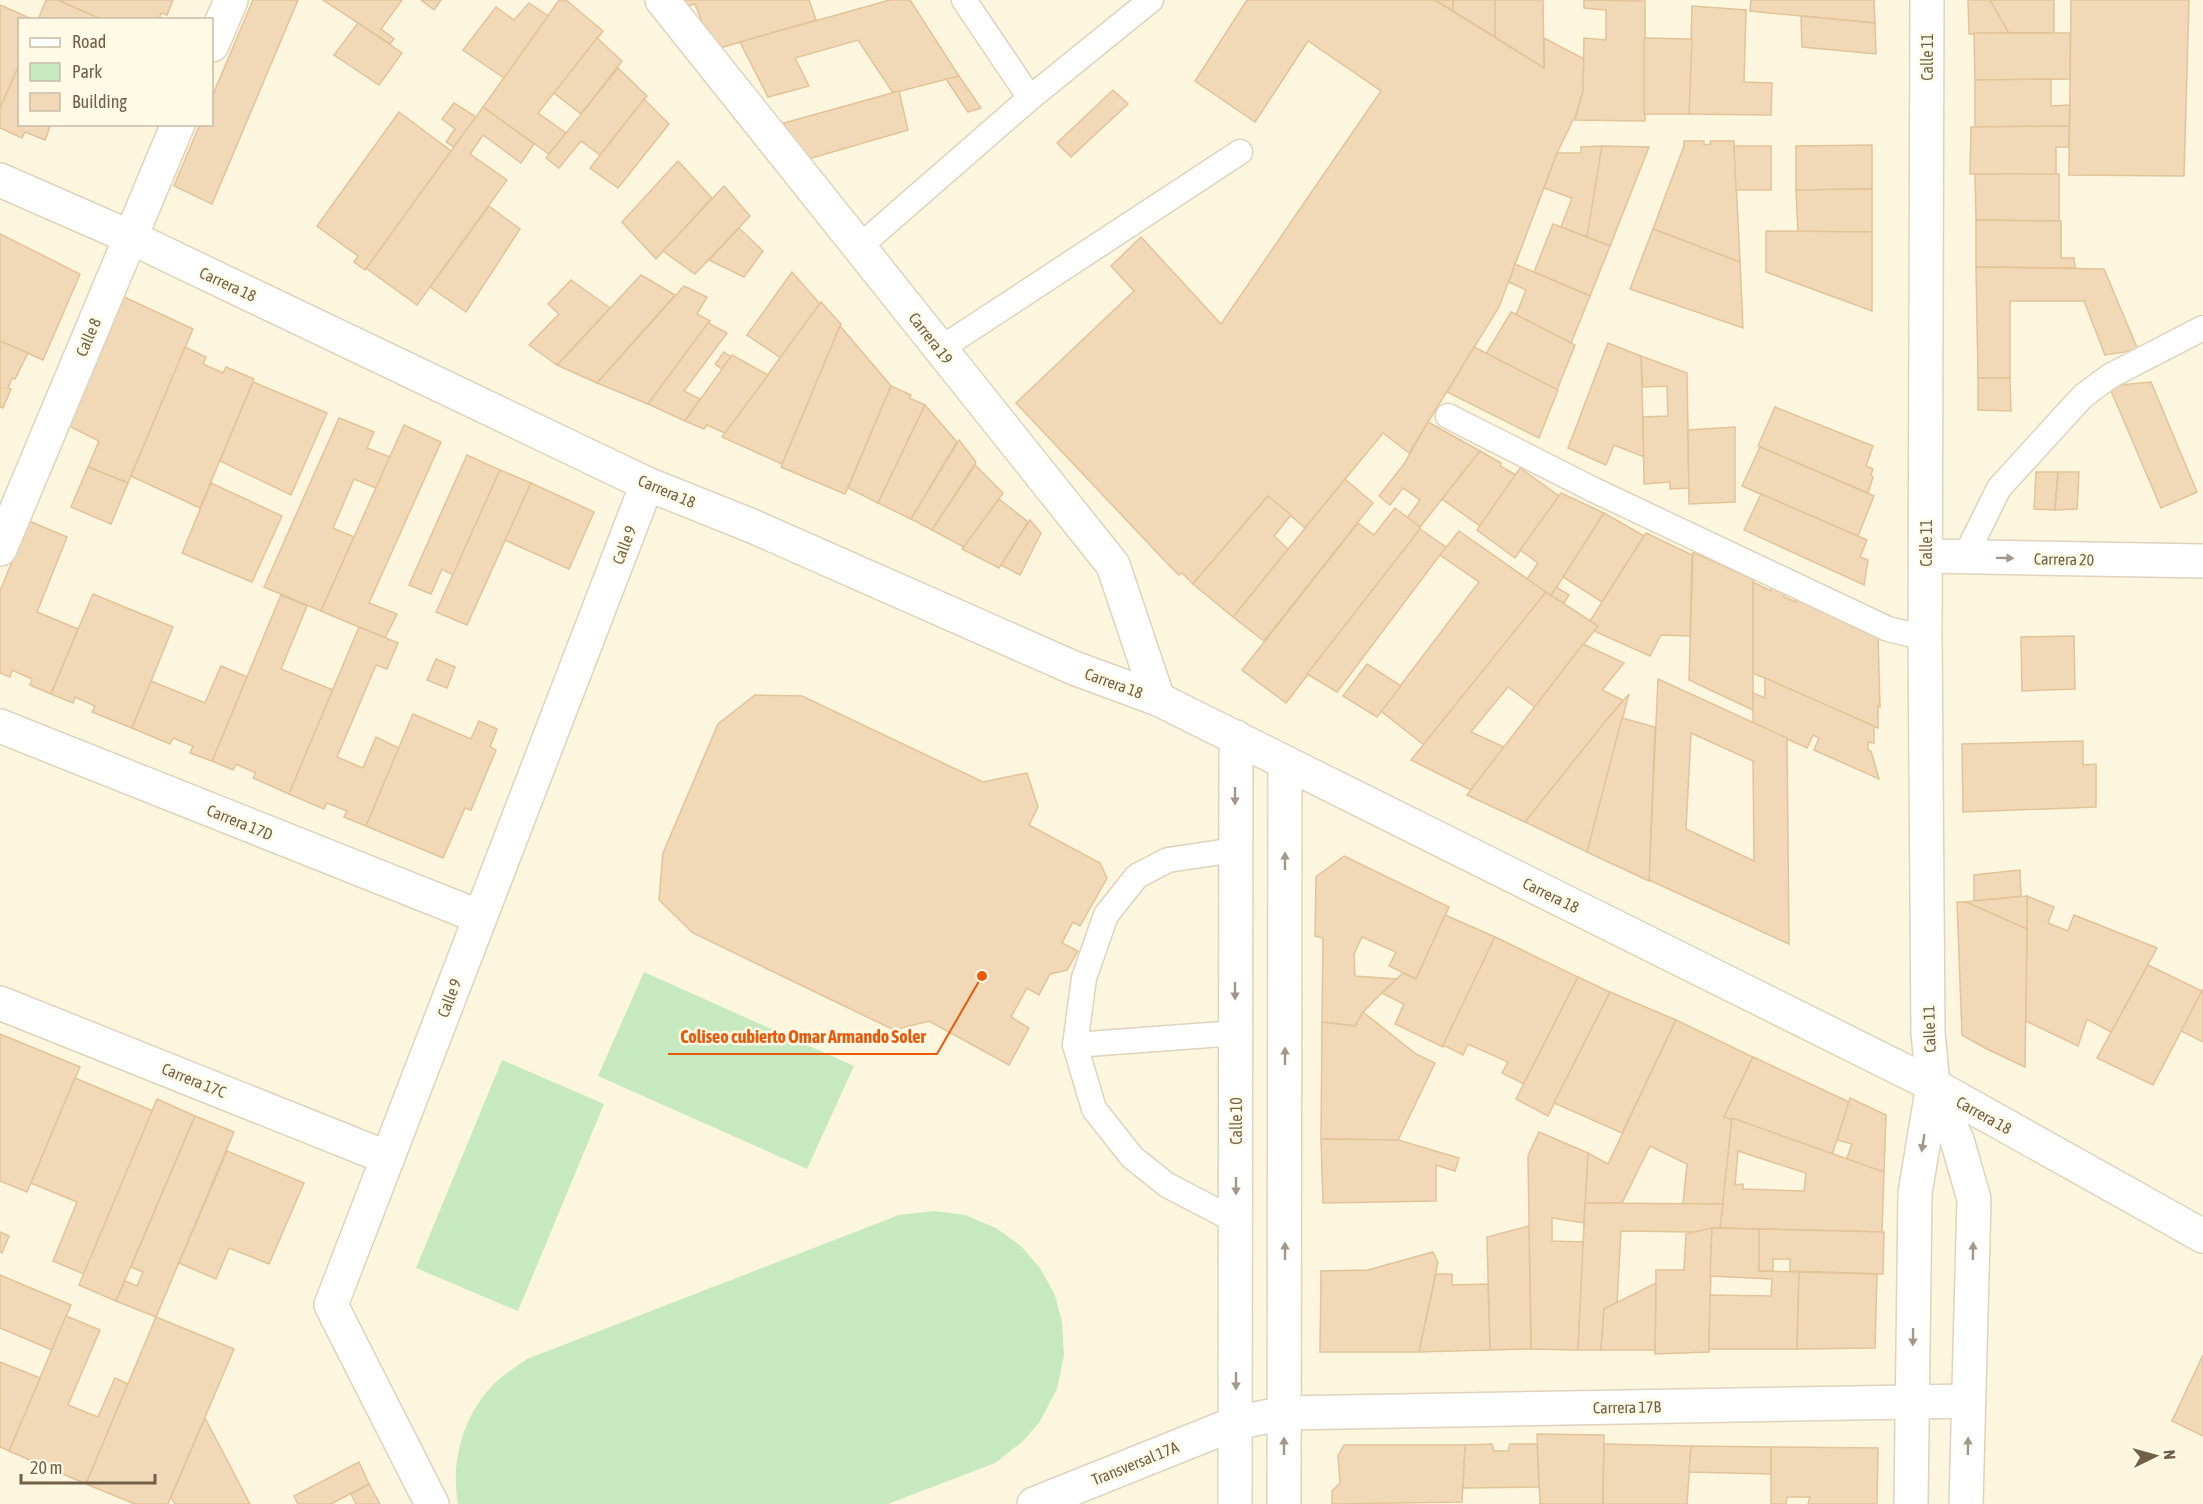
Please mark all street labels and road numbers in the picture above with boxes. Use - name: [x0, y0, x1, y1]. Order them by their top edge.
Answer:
- street label: Calle 11: [1918, 33, 1936, 81]
- street label: Carrera 18: [197, 263, 259, 305]
- street label: Carrera 19: [905, 309, 957, 367]
- street label: Calle 8: [72, 315, 104, 359]
- street label: Carrera 18: [636, 471, 698, 511]
- street label: Calle 11: [1917, 519, 1935, 567]
- street label: Calle 9: [608, 523, 640, 567]
- street label: Carrera 20: [2034, 549, 2094, 569]
- street label: Carrera 18: [1083, 664, 1145, 702]
- street label: Carrera 17D: [204, 801, 276, 843]
- street label: Carrera 18: [1520, 874, 1582, 916]
- street label: Calle 9: [433, 976, 465, 1020]
- street label: Calle 11: [1919, 1005, 1939, 1053]
- street label: Carrera 17C: [159, 1059, 229, 1101]
- street label: Carrera 18: [1953, 1092, 2015, 1138]
- street label: Calle 10: [1227, 1097, 1245, 1145]
- street label: Carrera 17B: [1593, 1397, 1662, 1417]
- street label: Transversal 17A: [1089, 1437, 1181, 1489]

